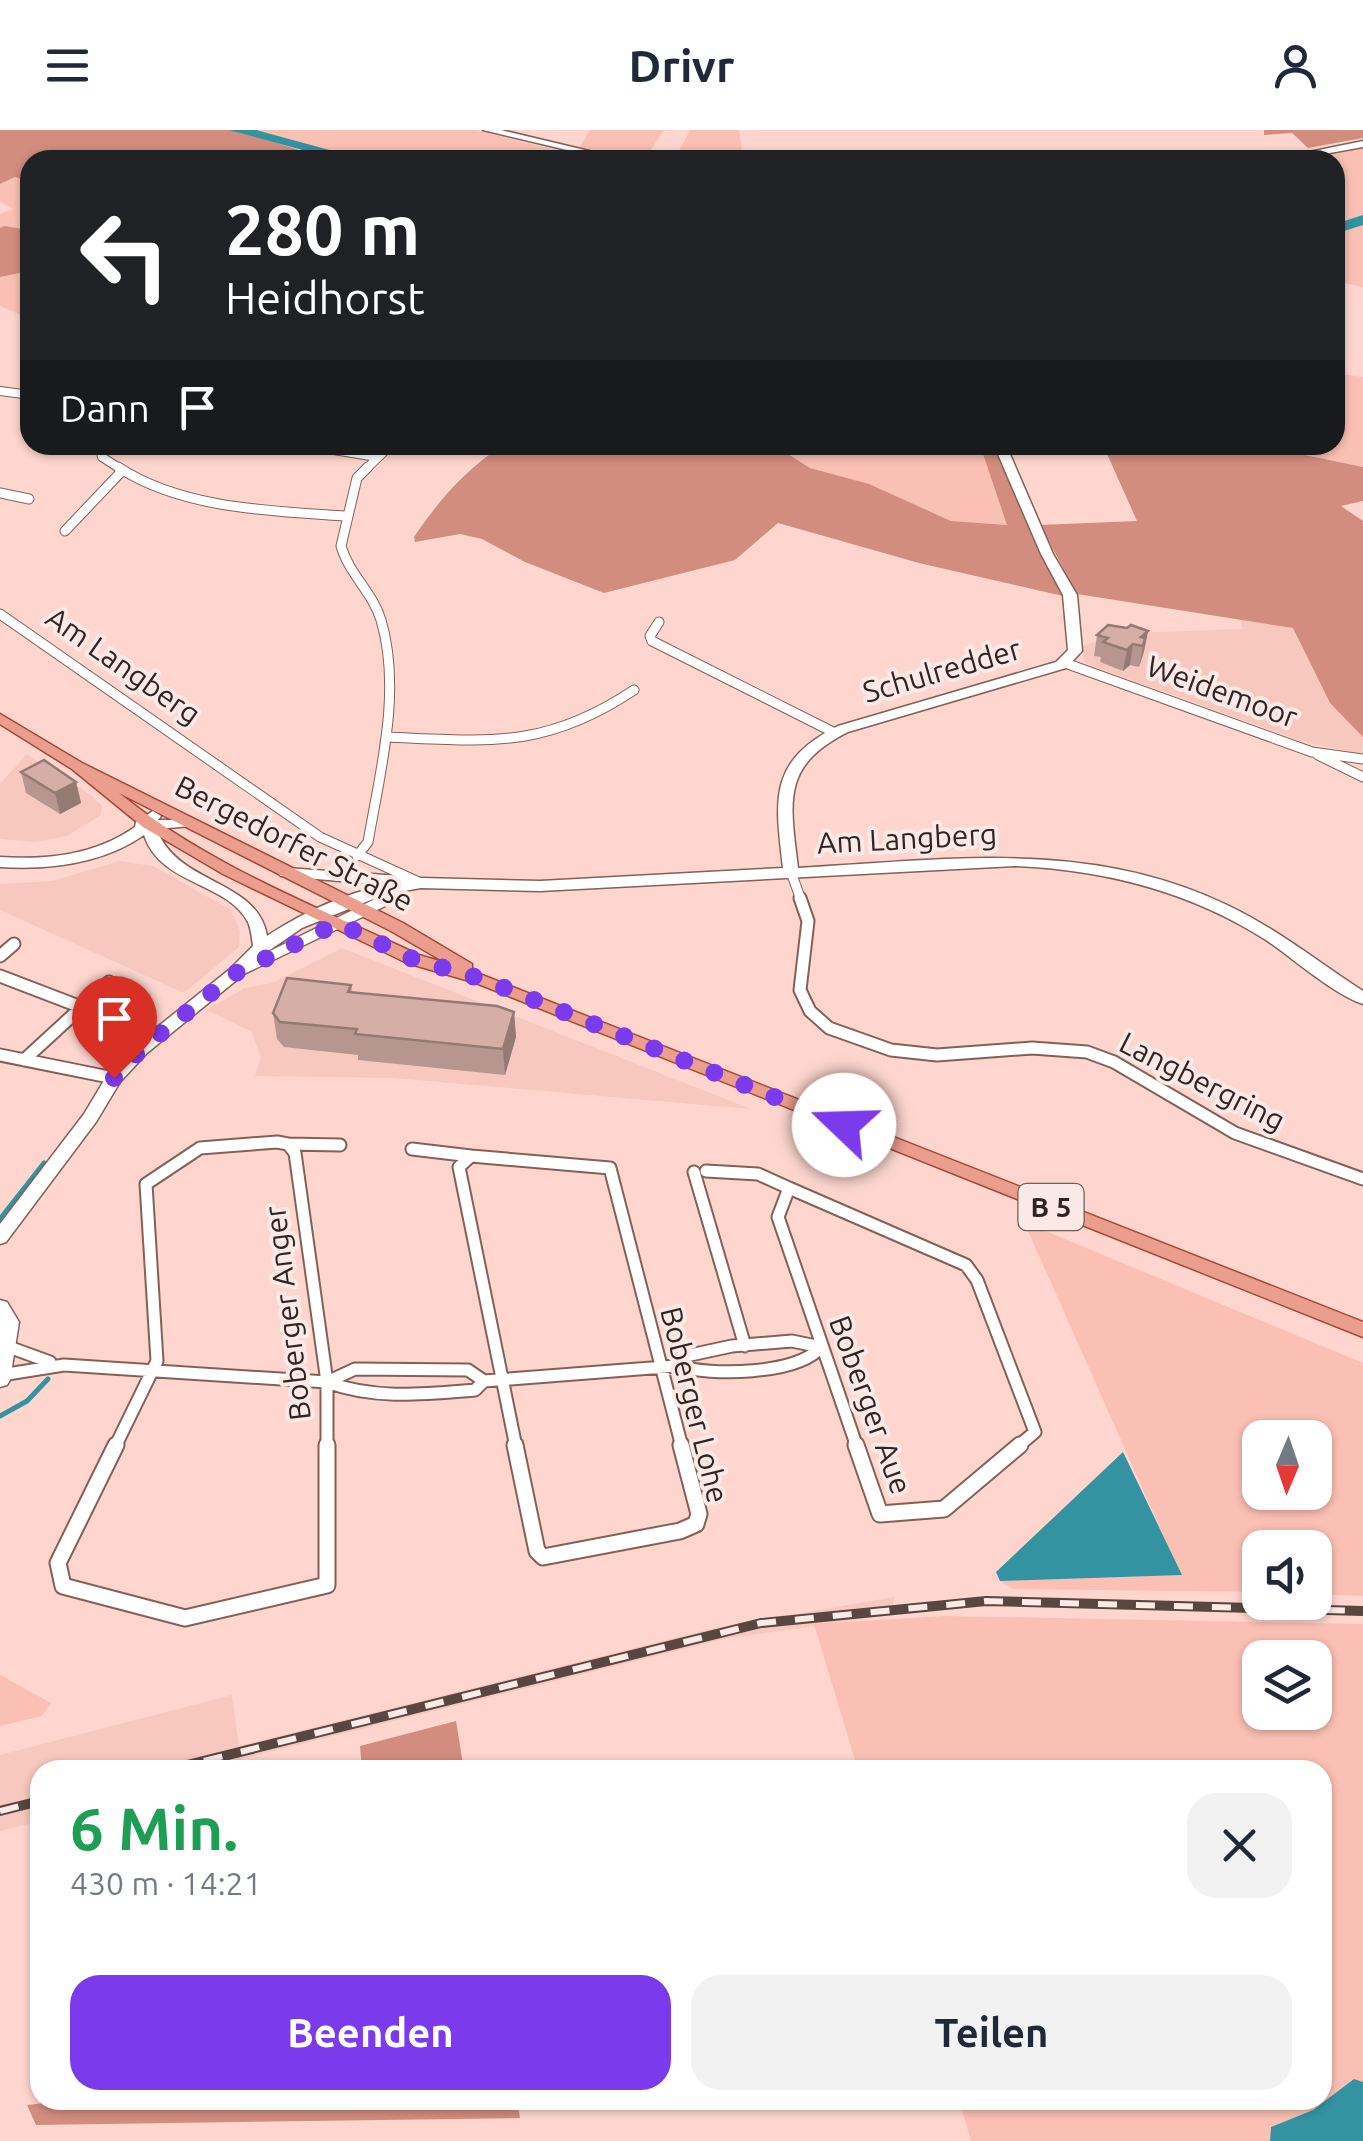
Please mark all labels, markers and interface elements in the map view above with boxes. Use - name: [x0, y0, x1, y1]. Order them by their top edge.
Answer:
- icon: menu: [40, 38, 95, 93]
- icon: person: [1268, 38, 1323, 93]
- text: Drivr: [629, 40, 734, 91]
- icon: left: [60, 190, 190, 320]
- text: 280 m: [225, 190, 420, 268]
- text: Heidhorst: [225, 272, 425, 323]
- icon: arrive: [170, 380, 225, 435]
- text: Dann: [60, 387, 150, 429]
- street label: Am Langberg: [40, 600, 207, 731]
- street label: Schulredder: [859, 631, 1025, 709]
- street label: Weidemoor: [1142, 648, 1303, 734]
- street label: Bergedorfer Straße: [170, 768, 419, 918]
- street label: Am Langberg: [816, 816, 998, 860]
- pin: [72, 976, 157, 1079]
- icon: arrive: [87, 991, 142, 1046]
- street label: Langbergring: [1114, 1025, 1291, 1137]
- position arrow: [792, 1073, 896, 1177]
- road number: B 5: [1018, 1184, 1084, 1230]
- street label: Boberger Anger: [257, 1203, 317, 1422]
- street label: Boberger Lohe: [654, 1303, 736, 1506]
- street label: Boberger Aue: [823, 1311, 919, 1498]
- north arrow: [1242, 1420, 1332, 1510]
- map controls: [1242, 1420, 1332, 1730]
- button: sound: [1242, 1530, 1332, 1620]
- button: layers: [1242, 1640, 1332, 1730]
- button: close: [1187, 1793, 1292, 1898]
- text: 6 Min.: [70, 1794, 238, 1861]
- text: 430 m · 14:21: [70, 1865, 262, 1901]
- button: Beenden: [70, 1975, 671, 2090]
- button: Teilen: [691, 1975, 1292, 2090]

